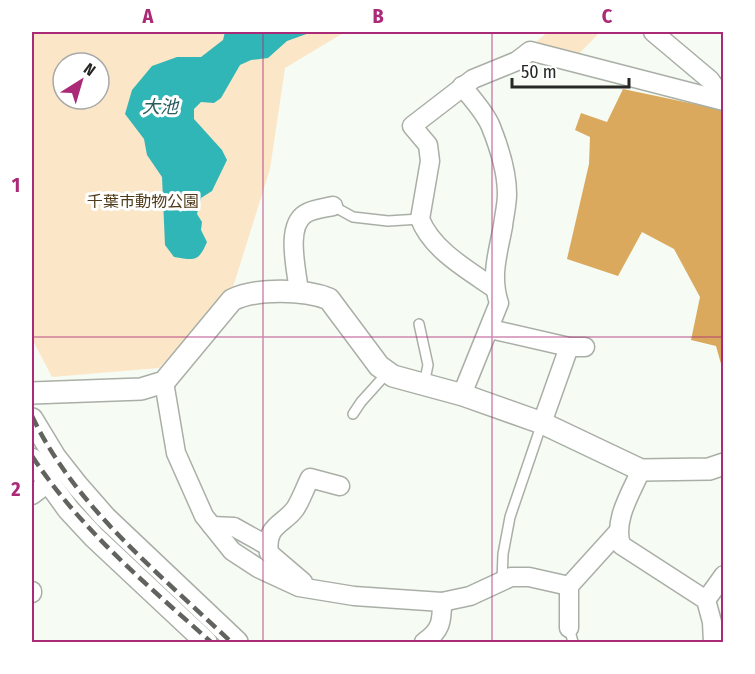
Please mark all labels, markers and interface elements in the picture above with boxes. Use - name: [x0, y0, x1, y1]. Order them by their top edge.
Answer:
- text: A: [142, 4, 155, 28]
- text: B: [372, 4, 384, 28]
- text: C: [602, 4, 613, 28]
- north arrow: [51, 51, 111, 111]
- scale bar: [512, 51, 629, 89]
- text: N: [80, 59, 99, 80]
- text: 50 m: [521, 61, 557, 83]
- water label: 大池: [142, 96, 180, 118]
- text: 1: [12, 173, 20, 197]
- park label: 千葉市動物公園: [87, 192, 199, 211]
- text: 2: [10, 477, 21, 501]

